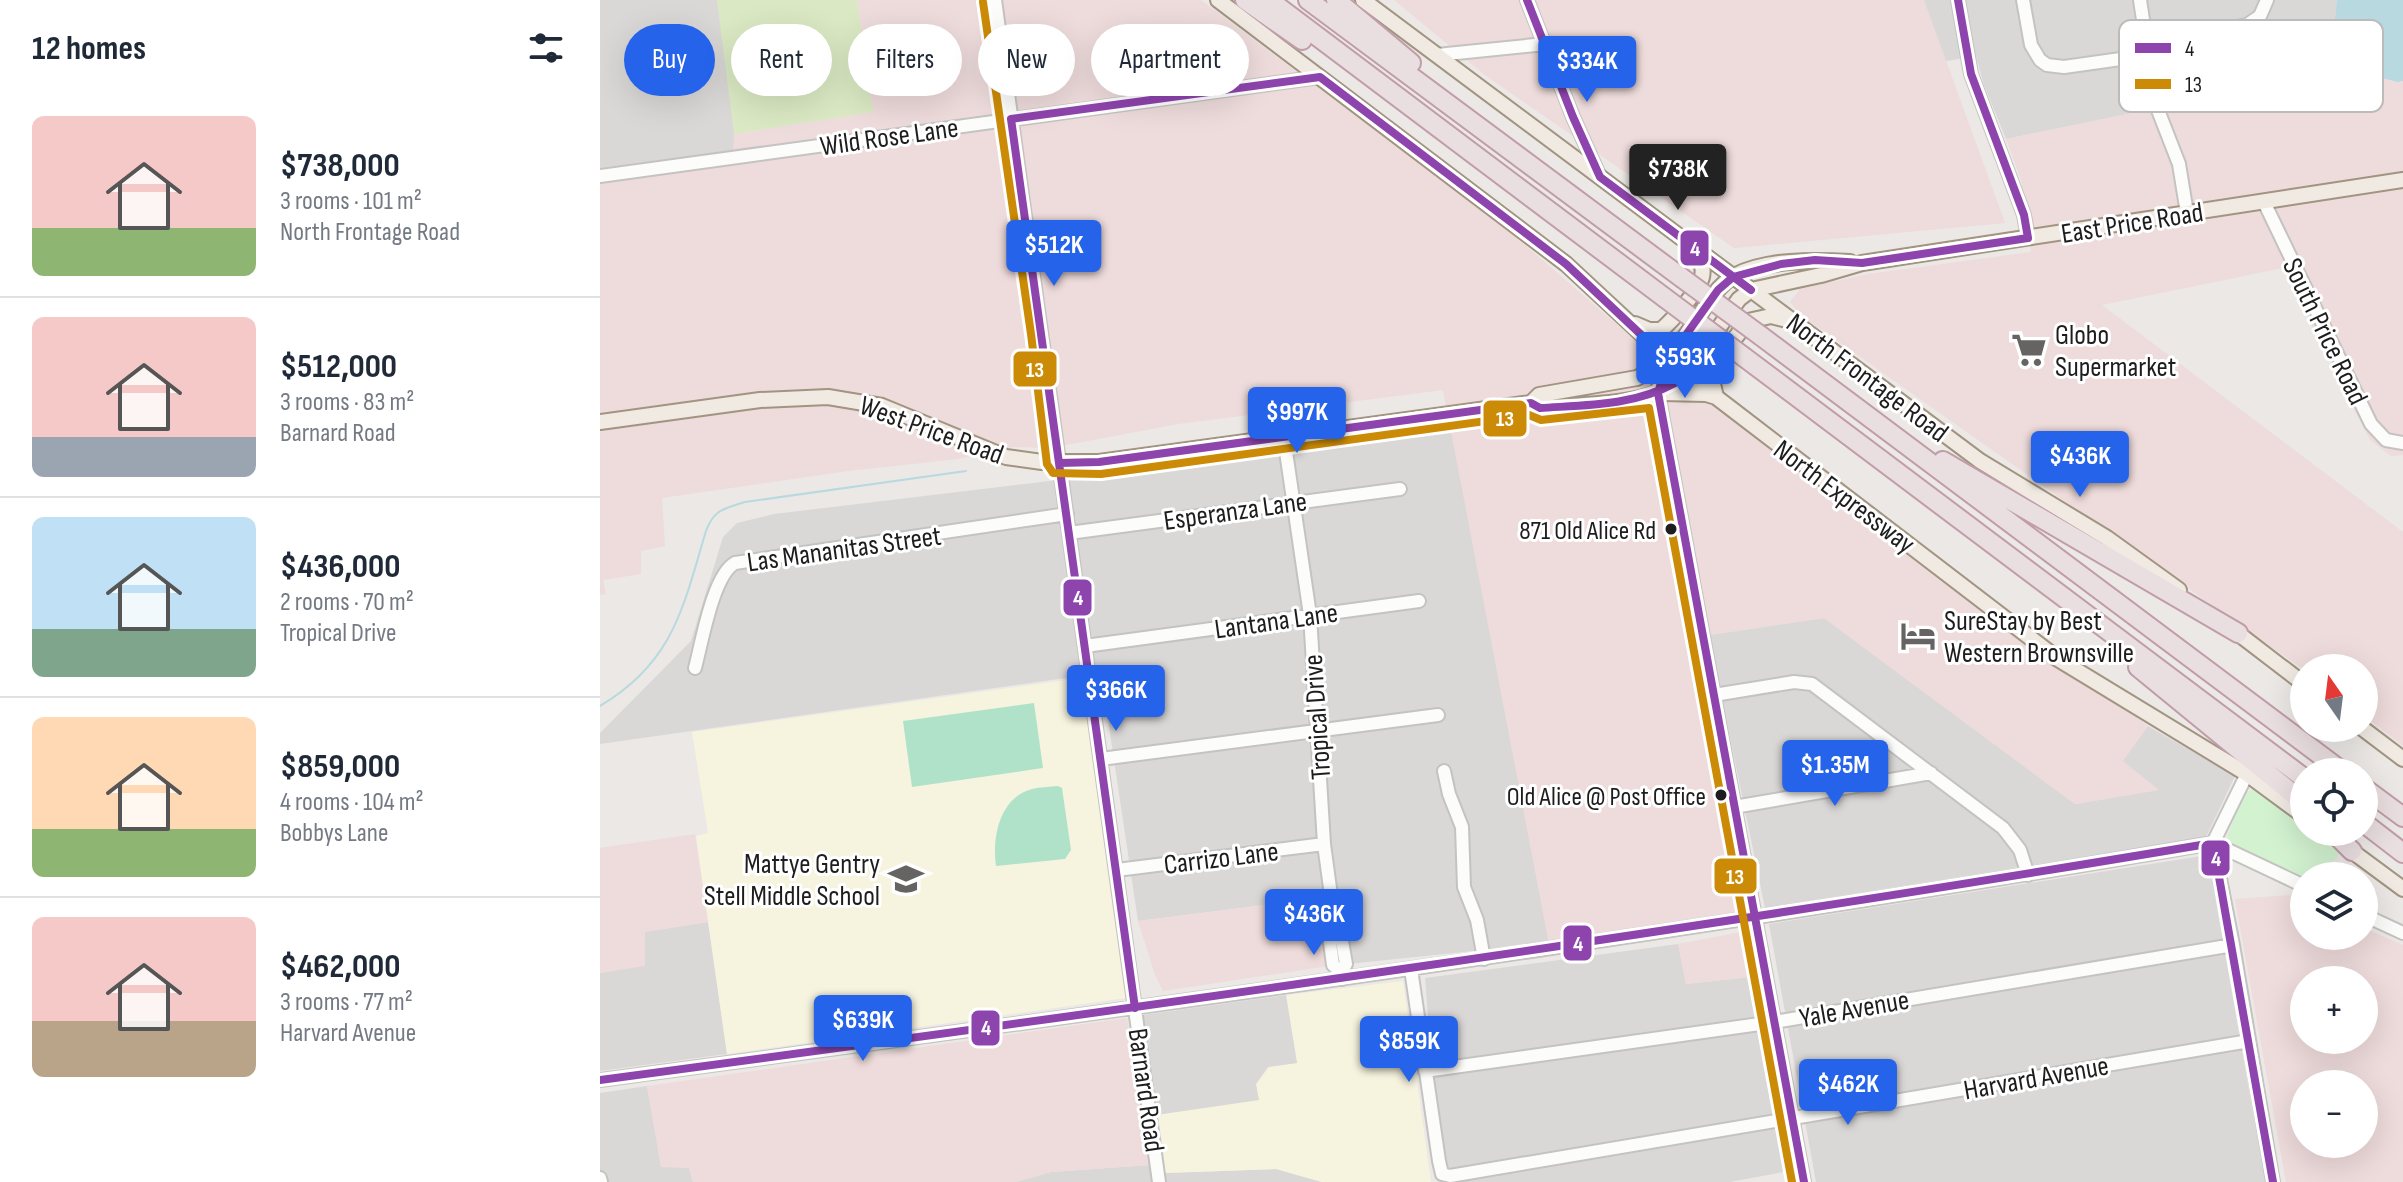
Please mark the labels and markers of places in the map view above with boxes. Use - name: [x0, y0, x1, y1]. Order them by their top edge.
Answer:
- pin: $334K: [1531, 36, 1643, 104]
- pin: $738K: [1622, 144, 1734, 212]
- pin: $512K: [998, 220, 1110, 288]
- place label: Globo Supermarket: [2055, 319, 2176, 384]
- supermarket icon: Globo Supermarket: [2010, 331, 2048, 369]
- pin: $593K: [1629, 332, 1741, 400]
- pin: $997K: [1241, 387, 1353, 455]
- pin: $436K: [2024, 431, 2136, 499]
- place label: 871 Old Alice Rd: [1519, 516, 1656, 547]
- marker: 871 Old Alice Rd: [1663, 521, 1679, 537]
- place label: SureStay by Best Western Brownsville: [1944, 605, 2134, 670]
- hotel icon: SureStay by Best Western Brownsville: [1899, 617, 1937, 655]
- pin: $366K: [1060, 665, 1172, 733]
- pin: $1.35M: [1770, 740, 1900, 808]
- place label: Old Alice @ Post Office: [1507, 782, 1706, 813]
- marker: Old Alice @ Post Office: [1713, 787, 1729, 803]
- place label: Mattye Gentry Stell Middle School: [704, 848, 880, 913]
- school or university icon: Mattye Gentry Stell Middle School: [887, 860, 925, 898]
- pin: $436K: [1258, 889, 1370, 957]
- pin: $639K: [807, 995, 919, 1063]
- pin: $859K: [1353, 1016, 1465, 1084]
- pin: $462K: [1792, 1059, 1904, 1127]

